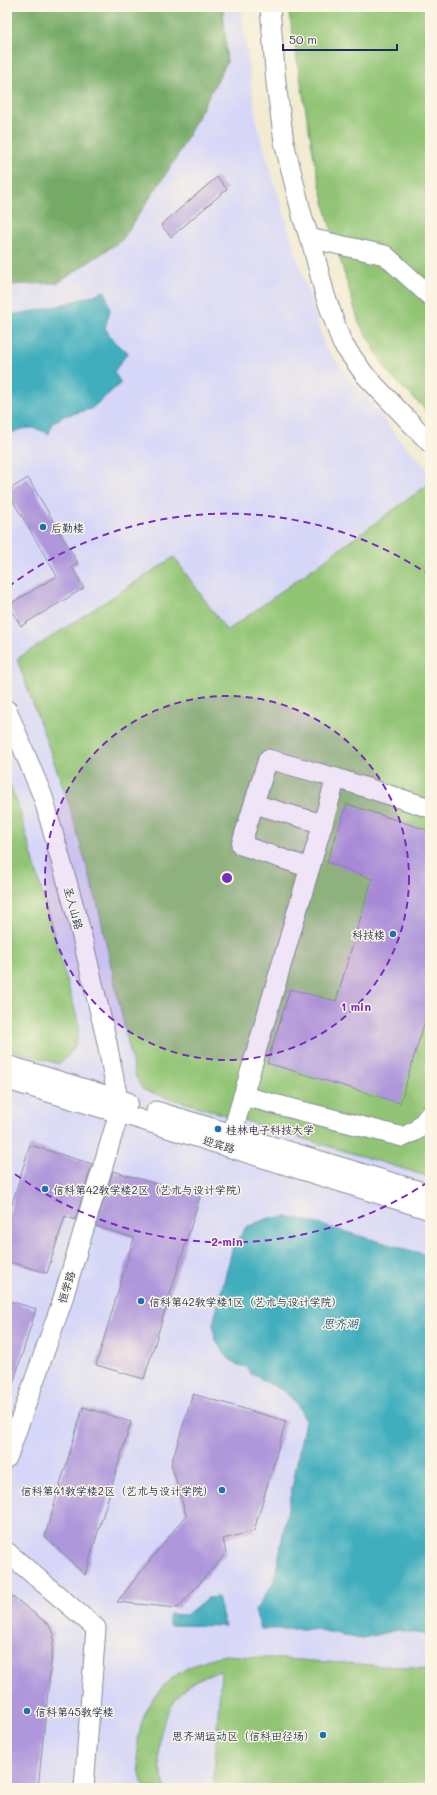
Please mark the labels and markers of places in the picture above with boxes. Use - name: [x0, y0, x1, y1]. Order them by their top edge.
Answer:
- place label: 后勤楼: [51, 520, 84, 535]
- marker: 后勤楼: [38, 522, 48, 532]
- centre of rings: [220, 871, 234, 885]
- place label: 科技楼: [352, 927, 385, 942]
- marker: 科技楼: [388, 929, 398, 939]
- place label: 桂林电子科技大学: [226, 1122, 314, 1137]
- marker: 桂林电子科技大学: [213, 1124, 223, 1134]
- place label: 信科第42教学楼2区（艺术与设计学院）: [53, 1182, 248, 1197]
- marker: 信科第42教学楼2区（艺术与设计学院）: [40, 1184, 50, 1194]
- place label: 信科第42教学楼1区（艺术与设计学院）: [149, 1294, 343, 1309]
- marker: 信科第42教学楼1区（艺术与设计学院）: [136, 1296, 146, 1306]
- place label: 信科第41教学楼2区（艺术与设计学院）: [21, 1483, 214, 1498]
- marker: 信科第41教学楼2区（艺术与设计学院）: [217, 1485, 227, 1495]
- place label: 信科第45教学楼: [35, 1704, 114, 1719]
- marker: 信科第45教学楼: [22, 1706, 32, 1716]
- place label: 思齐湖运动区（信科田径场）: [172, 1728, 315, 1743]
- marker: 思齐湖运动区（信科田径场）: [318, 1730, 328, 1740]

